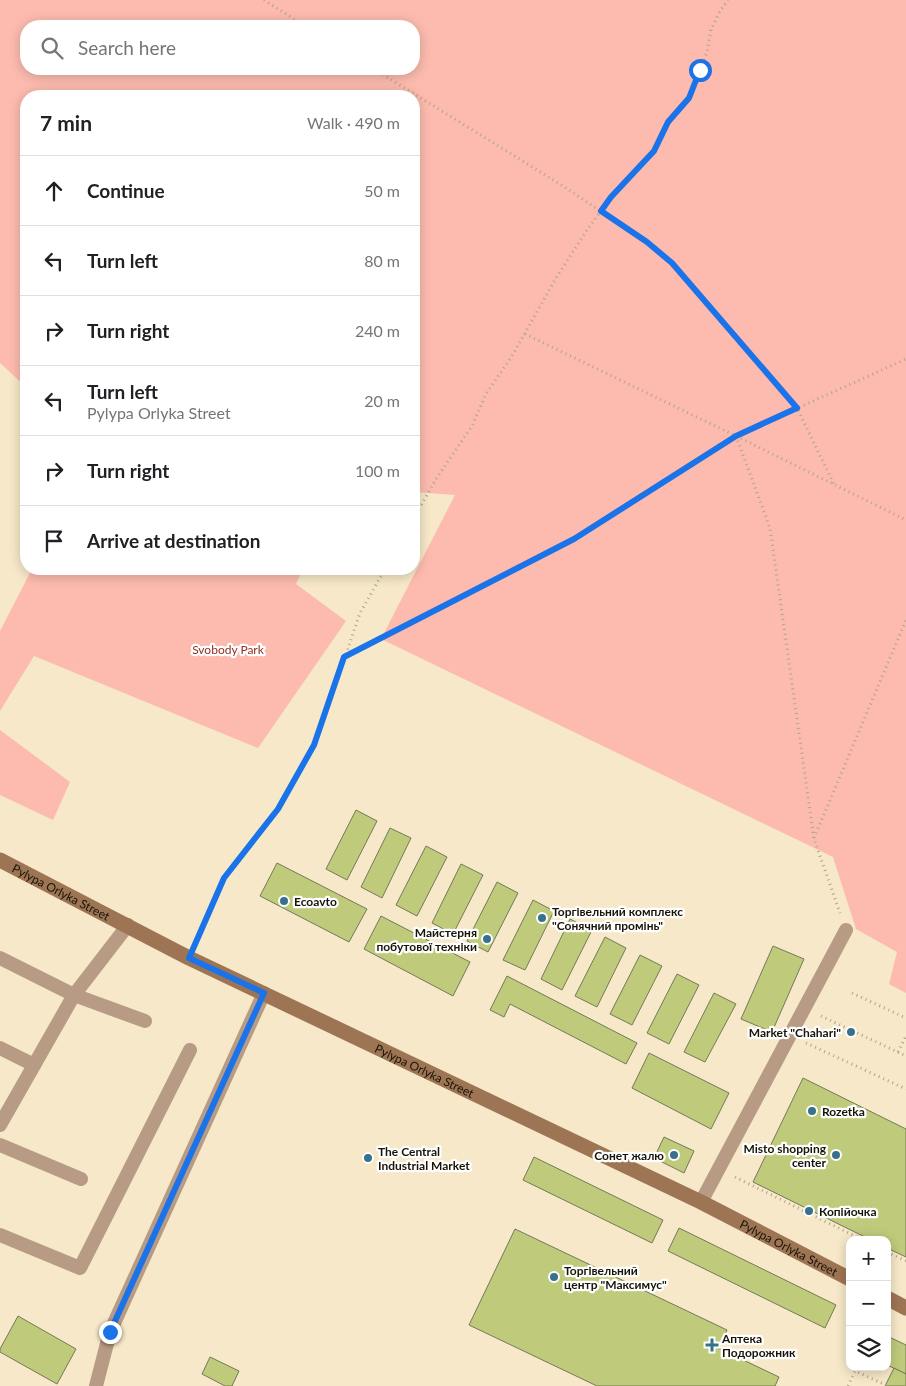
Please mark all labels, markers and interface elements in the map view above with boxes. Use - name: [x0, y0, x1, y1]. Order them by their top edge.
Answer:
- search box: [20, 20, 420, 75]
- icon: search: [38, 34, 66, 62]
- text: Search here: [78, 36, 176, 59]
- route start: [689, 59, 712, 82]
- text: 7 min: [40, 110, 92, 135]
- text: Walk · 490 m: [307, 113, 400, 132]
- icon: ahead: [40, 177, 68, 205]
- text: Continue: [87, 179, 165, 202]
- text: 50 m: [364, 181, 400, 200]
- icon: left: [40, 247, 68, 275]
- text: Turn left: [87, 249, 158, 272]
- text: 80 m: [364, 251, 400, 270]
- icon: right: [40, 317, 68, 345]
- text: Turn right: [87, 319, 169, 342]
- text: 240 m: [355, 321, 400, 340]
- text: Turn left: [87, 380, 158, 403]
- icon: left: [40, 387, 68, 415]
- text: 20 m: [364, 391, 400, 410]
- text: Pylypa Orlyka Street: [87, 403, 231, 422]
- icon: right: [40, 457, 68, 485]
- text: Turn right: [87, 459, 169, 482]
- text: 100 m: [355, 461, 400, 480]
- icon: arrive: [40, 527, 68, 555]
- text: Arrive at destination: [87, 529, 260, 552]
- park label: Svobody Park: [192, 642, 265, 657]
- street label: Pylypa Orlyka Street: [10, 860, 113, 924]
- place label: Ecoavto: [294, 894, 337, 909]
- marker: Ecoavto: [278, 895, 290, 907]
- place label: Торгівельний комплекс "Сонячний промінь": [552, 904, 683, 933]
- marker: Торгівельний комплекс "Сонячний промінь": [536, 912, 548, 924]
- place label: Майстерня побутової техніки: [376, 925, 477, 954]
- marker: Майстерня побутової техніки: [481, 933, 493, 945]
- place label: Market "Chahari": [749, 1025, 841, 1040]
- marker: Market "Chahari": [845, 1026, 857, 1038]
- street label: Pylypa Orlyka Street: [373, 1040, 477, 1101]
- place label: Rozetka: [822, 1104, 865, 1119]
- marker: Rozetka: [806, 1105, 818, 1117]
- place label: Misto shopping center: [743, 1141, 827, 1170]
- place label: The Central Industrial Market: [378, 1144, 470, 1173]
- place label: Сонет жалю: [594, 1148, 664, 1163]
- marker: Сонет жалю: [668, 1149, 680, 1161]
- marker: Misto shopping center: [830, 1149, 842, 1161]
- marker: The Central Industrial Market: [362, 1152, 374, 1164]
- place label: Копійочка: [819, 1204, 876, 1219]
- marker: Копійочка: [803, 1205, 815, 1217]
- street label: Pylypa Orlyka Street: [738, 1216, 841, 1279]
- map controls: [846, 1236, 891, 1371]
- button: +: [846, 1236, 891, 1281]
- place label: Торгівельний центр "Максимус": [564, 1263, 667, 1292]
- marker: Торгівельний центр "Максимус": [548, 1271, 560, 1283]
- button: −: [846, 1281, 891, 1326]
- route end: [99, 1321, 122, 1344]
- button: layers: [846, 1326, 891, 1371]
- place label: Аптека Подорожник: [721, 1331, 796, 1360]
- marker: Аптека Подорожник: [706, 1339, 718, 1351]

